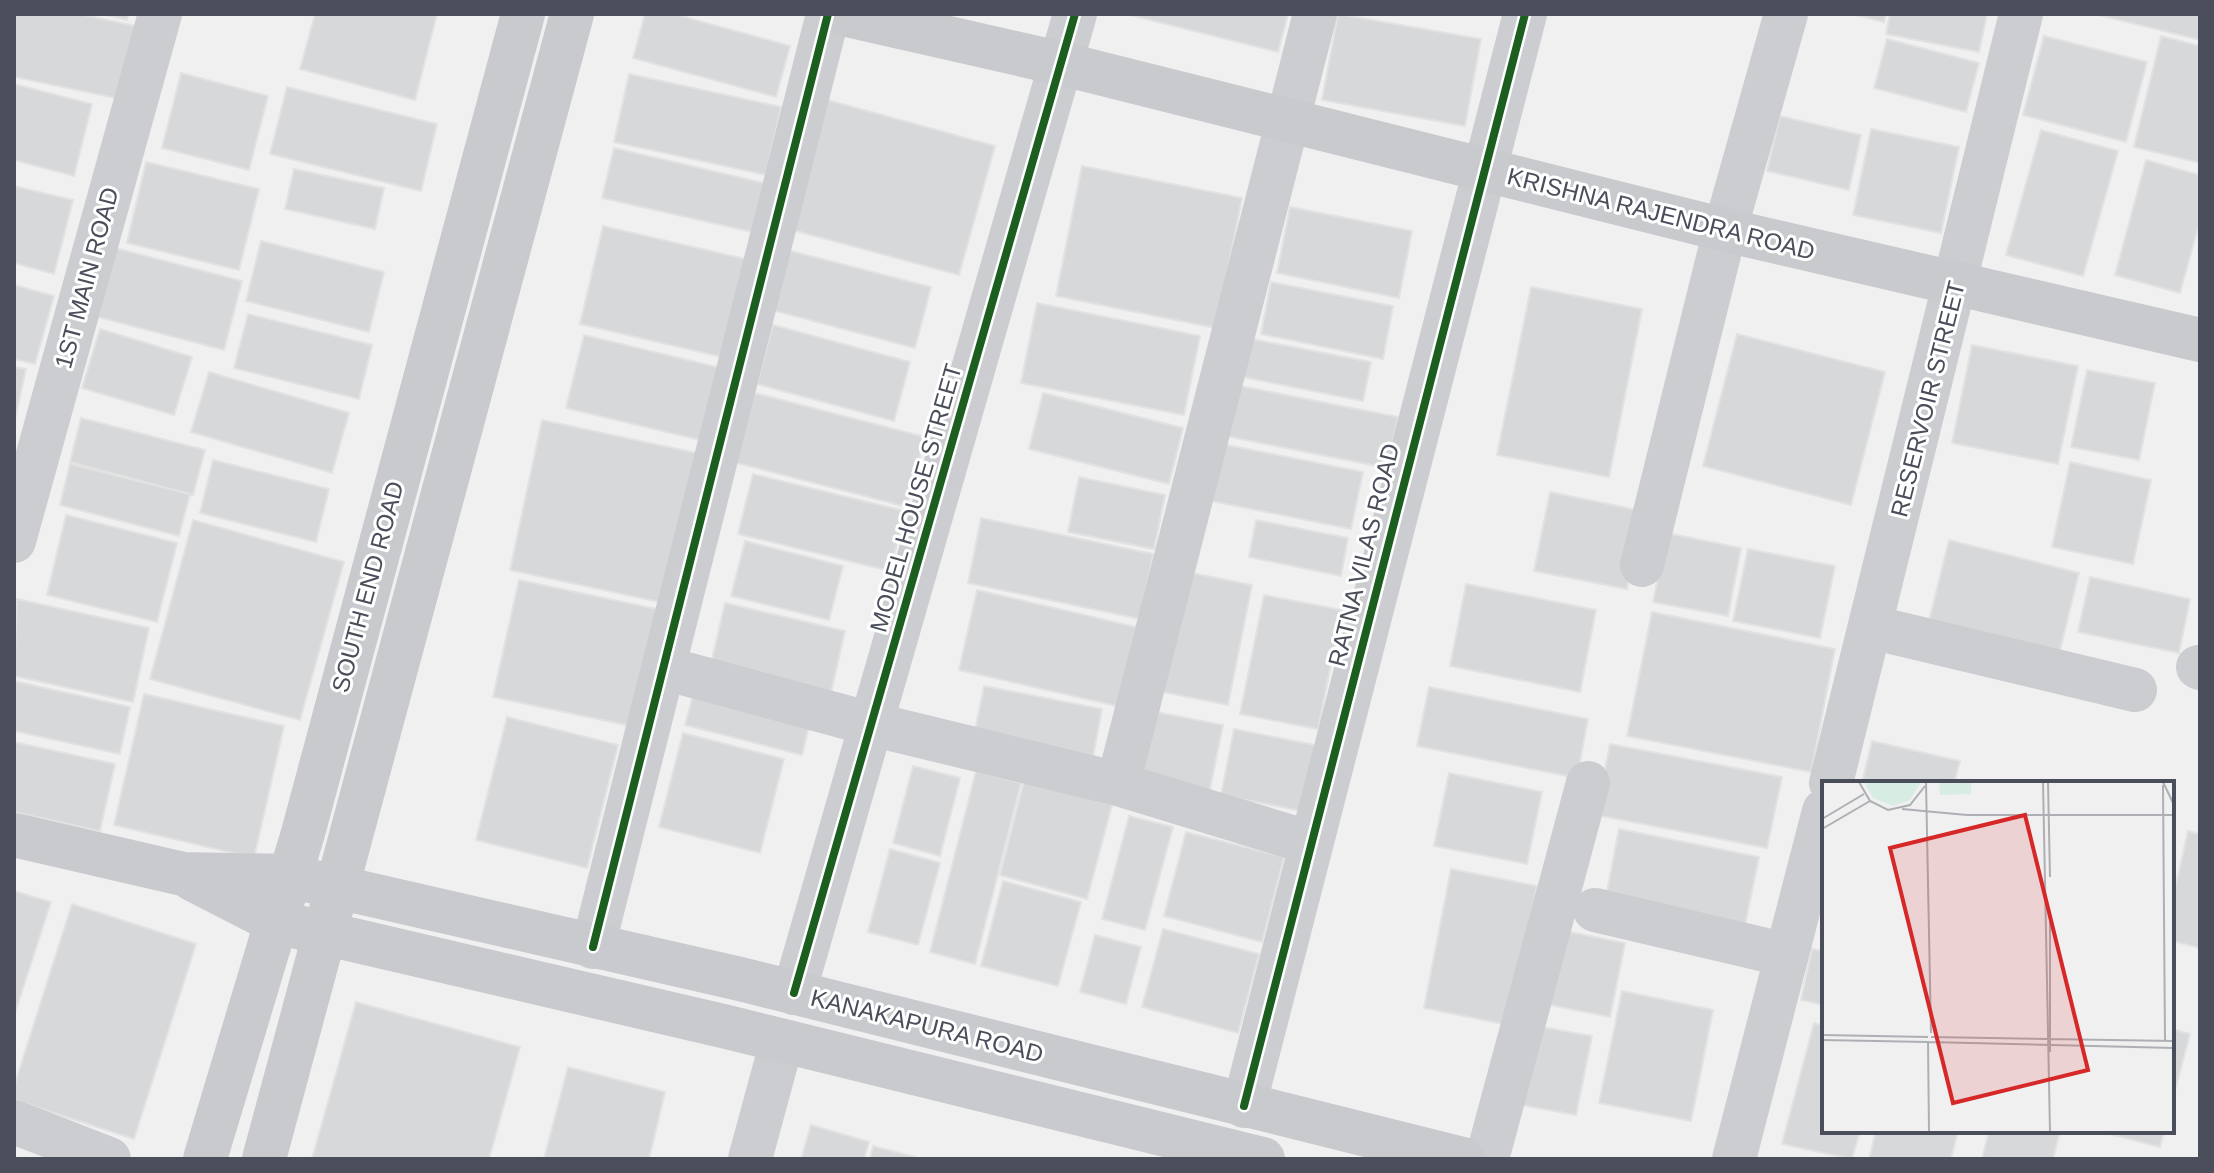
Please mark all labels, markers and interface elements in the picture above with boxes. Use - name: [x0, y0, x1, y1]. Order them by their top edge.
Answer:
- street label: KRISHNA RAJENDRA ROAD: [1505, 162, 1818, 265]
- street label: 1ST MAIN ROAD: [49, 184, 124, 371]
- street label: RESERVOIR STREET: [1885, 278, 1970, 520]
- street label: MODEL HOUSE STREET: [864, 360, 967, 635]
- street label: RATNA VILAS ROAD: [1323, 441, 1404, 669]
- street label: SOUTH END ROAD: [326, 478, 409, 695]
- inset map: [1822, 781, 2174, 1133]
- street label: KANAKAPURA ROAD: [808, 984, 1046, 1067]

